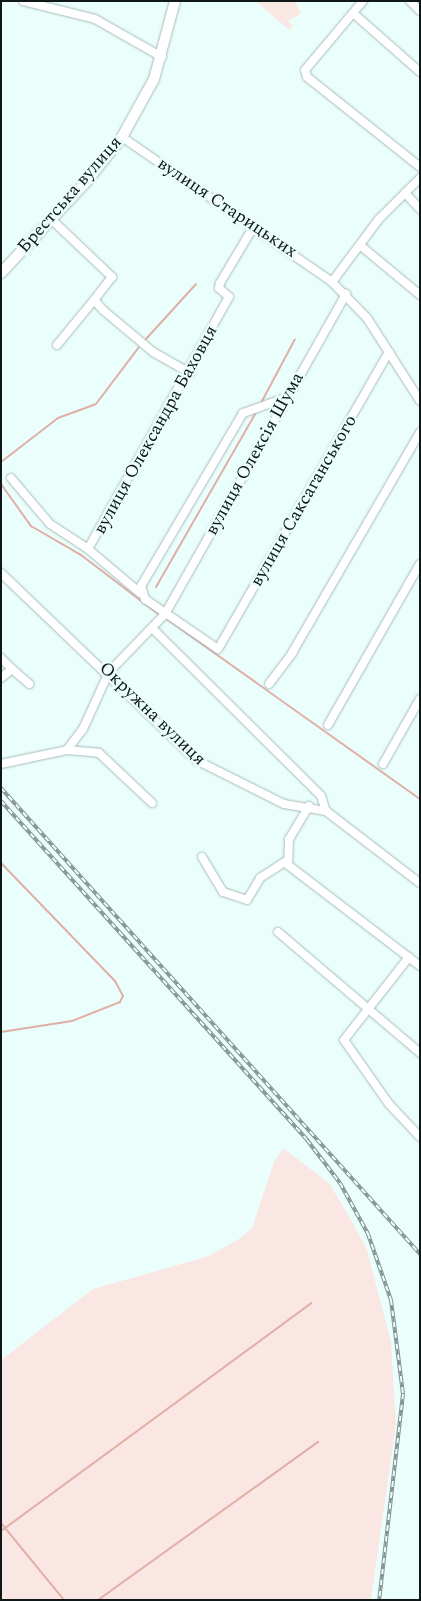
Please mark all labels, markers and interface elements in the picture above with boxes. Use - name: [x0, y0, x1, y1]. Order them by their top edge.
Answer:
- street label: Брестська вулиця: [13, 132, 127, 258]
- street label: вулиця Старицьких: [153, 153, 301, 263]
- street label: вулиця Олександра Баховця: [90, 322, 222, 538]
- street label: вулиця Олексія Шума: [201, 369, 309, 539]
- street label: вулиця Саксаганського: [246, 411, 362, 591]
- street label: Окружна вулиця: [94, 658, 210, 770]

